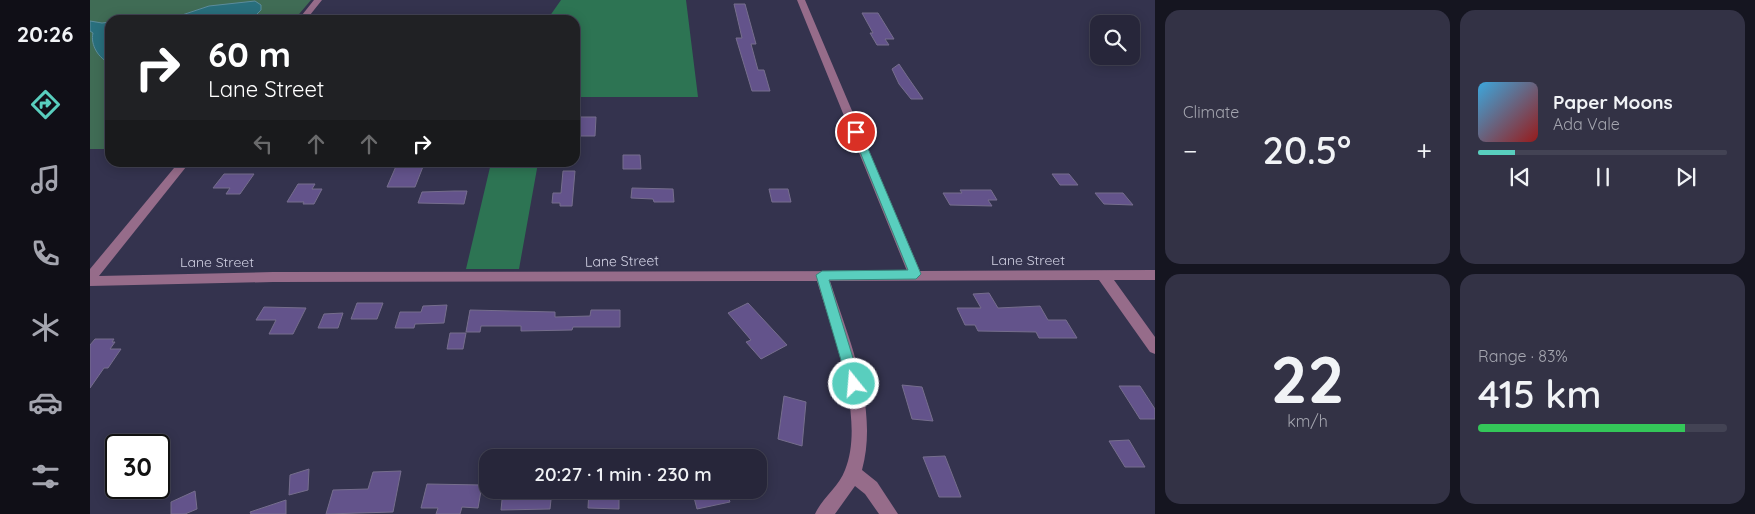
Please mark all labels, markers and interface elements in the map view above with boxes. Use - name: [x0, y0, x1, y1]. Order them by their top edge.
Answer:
- map controls: [1090, 15, 1140, 65]
- button: search: [1090, 15, 1140, 65]
- text: 20:26: [17, 20, 73, 48]
- text: 60 m: [208, 32, 291, 76]
- icon: right: [125, 35, 190, 100]
- text: Lane Street: [208, 75, 324, 103]
- icon: directions: [28, 87, 63, 122]
- text: Paper Moons: [1553, 90, 1673, 114]
- text: Climate: [1183, 102, 1239, 122]
- pin: [835, 111, 877, 153]
- text: Ada Vale: [1553, 114, 1620, 134]
- icon: arrive: [842, 118, 870, 146]
- text: 20.5°: [1262, 126, 1351, 174]
- icon: left: [249, 130, 277, 158]
- icon: ahead: [302, 130, 330, 158]
- icon: ahead: [355, 130, 383, 158]
- icon: right: [408, 130, 436, 158]
- text: −: [1183, 133, 1198, 168]
- text: +: [1416, 133, 1432, 168]
- icon: music: [28, 162, 63, 197]
- icon: previous: [1506, 163, 1534, 191]
- icon: pause: [1589, 163, 1617, 191]
- icon: next: [1672, 163, 1700, 191]
- icon: phone: [28, 236, 63, 271]
- street label: Lane Street: [585, 251, 659, 271]
- street label: Lane Street: [991, 251, 1065, 269]
- street label: Lane Street: [180, 253, 254, 271]
- icon: climate: [28, 310, 63, 345]
- text: 22: [1271, 338, 1344, 419]
- text: Range · 83%: [1478, 346, 1568, 366]
- position arrow: [827, 357, 879, 409]
- text: 415 km: [1478, 370, 1601, 418]
- icon: car: [28, 385, 63, 420]
- text: km/h: [1287, 411, 1328, 431]
- speed limit sign: 30: [105, 434, 170, 499]
- icon: filters: [28, 459, 63, 494]
- text: 20:27 · 1 min · 230 m: [534, 462, 712, 486]

